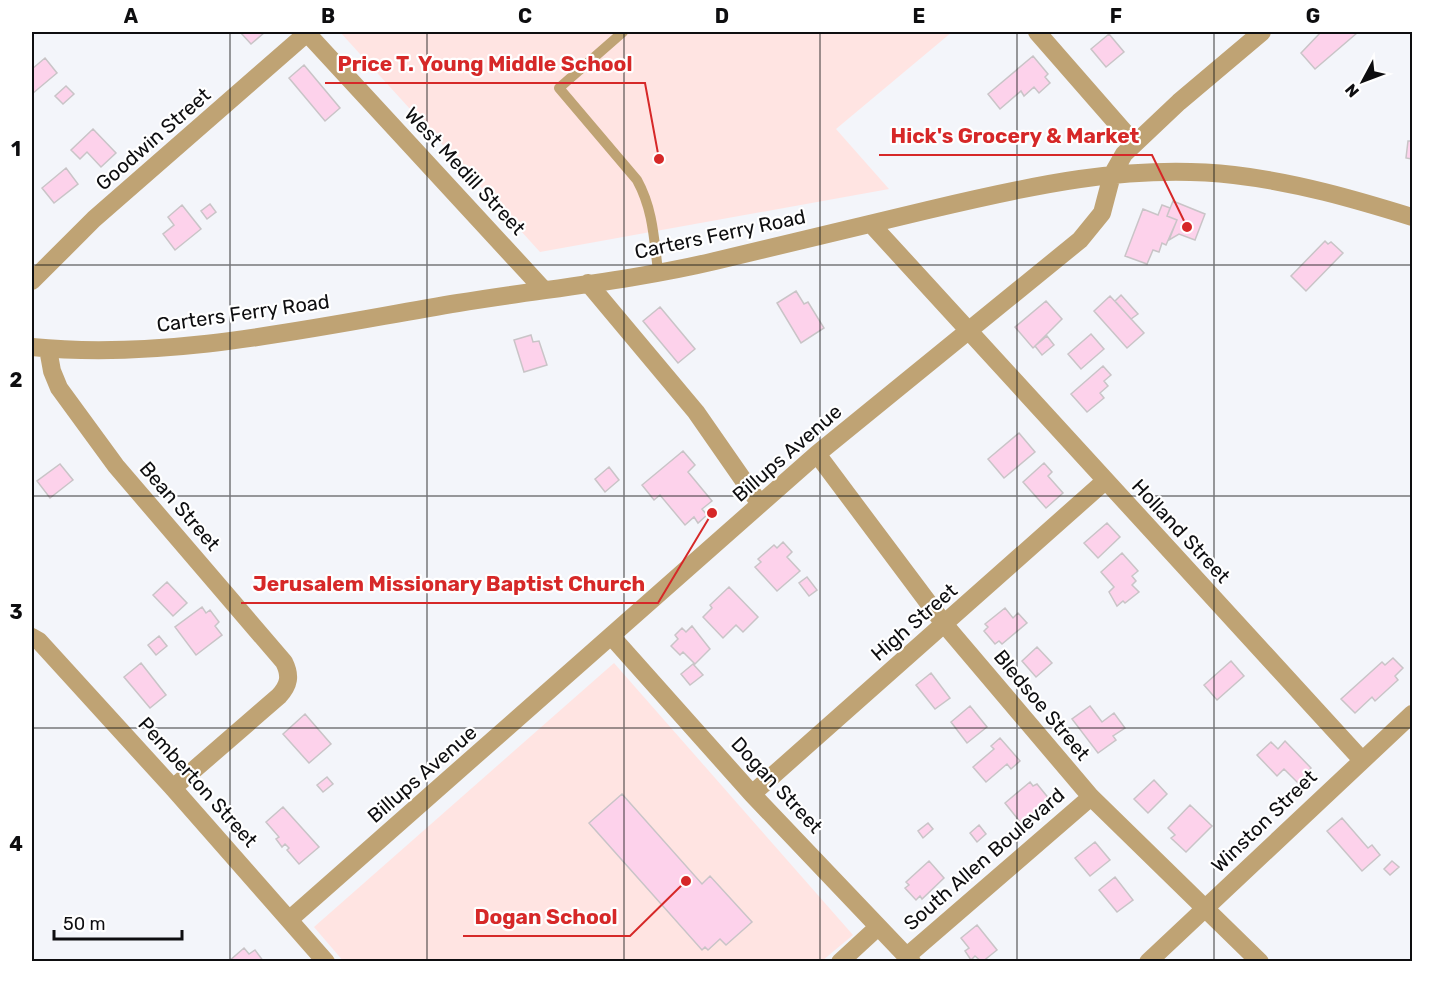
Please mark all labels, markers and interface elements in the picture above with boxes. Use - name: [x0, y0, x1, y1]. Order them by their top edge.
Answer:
- text: A: [124, 4, 139, 28]
- text: B: [321, 4, 335, 28]
- text: C: [518, 4, 532, 28]
- text: D: [715, 4, 729, 28]
- text: E: [913, 4, 925, 28]
- text: F: [1110, 4, 1122, 28]
- text: G: [1306, 4, 1320, 28]
- callout: Price T. Young Middle School: [325, 44, 645, 83]
- text: Price T. Young Middle School: [338, 51, 632, 76]
- north arrow: [1333, 51, 1393, 111]
- text: N: [1341, 80, 1363, 101]
- street label: Goodwin Street: [91, 83, 215, 195]
- street label: West Medill Street: [400, 102, 530, 240]
- callout: Hick's Grocery & Market: [879, 116, 1152, 155]
- text: Hick's Grocery & Market: [891, 123, 1140, 148]
- text: 1: [11, 137, 21, 161]
- street label: Carters Ferry Road: [632, 204, 808, 264]
- street label: Carters Ferry Road: [155, 289, 331, 337]
- text: 2: [10, 368, 23, 392]
- street label: Billups Avenue: [728, 399, 846, 507]
- street label: Bean Street: [135, 456, 225, 556]
- street label: Holland Street: [1127, 474, 1235, 588]
- callout: Jerusalem Missionary Baptist Church: [241, 564, 658, 603]
- text: Jerusalem Missionary Baptist Church: [253, 571, 645, 596]
- street label: High Street: [866, 578, 962, 666]
- text: 3: [9, 600, 23, 624]
- street label: Bledsoe Street: [989, 645, 1095, 765]
- street label: Pemberton Street: [133, 712, 263, 852]
- street label: Billups Avenue: [363, 720, 481, 828]
- street label: Dogan Street: [726, 732, 828, 838]
- street label: Winston Street: [1206, 765, 1322, 877]
- street label: South Allen Boulevard: [899, 783, 1069, 935]
- text: 4: [9, 832, 23, 856]
- callout: Dogan School: [463, 897, 630, 936]
- scale bar: [54, 903, 182, 941]
- text: Dogan School: [474, 904, 618, 929]
- text: 50 m: [63, 913, 106, 935]

